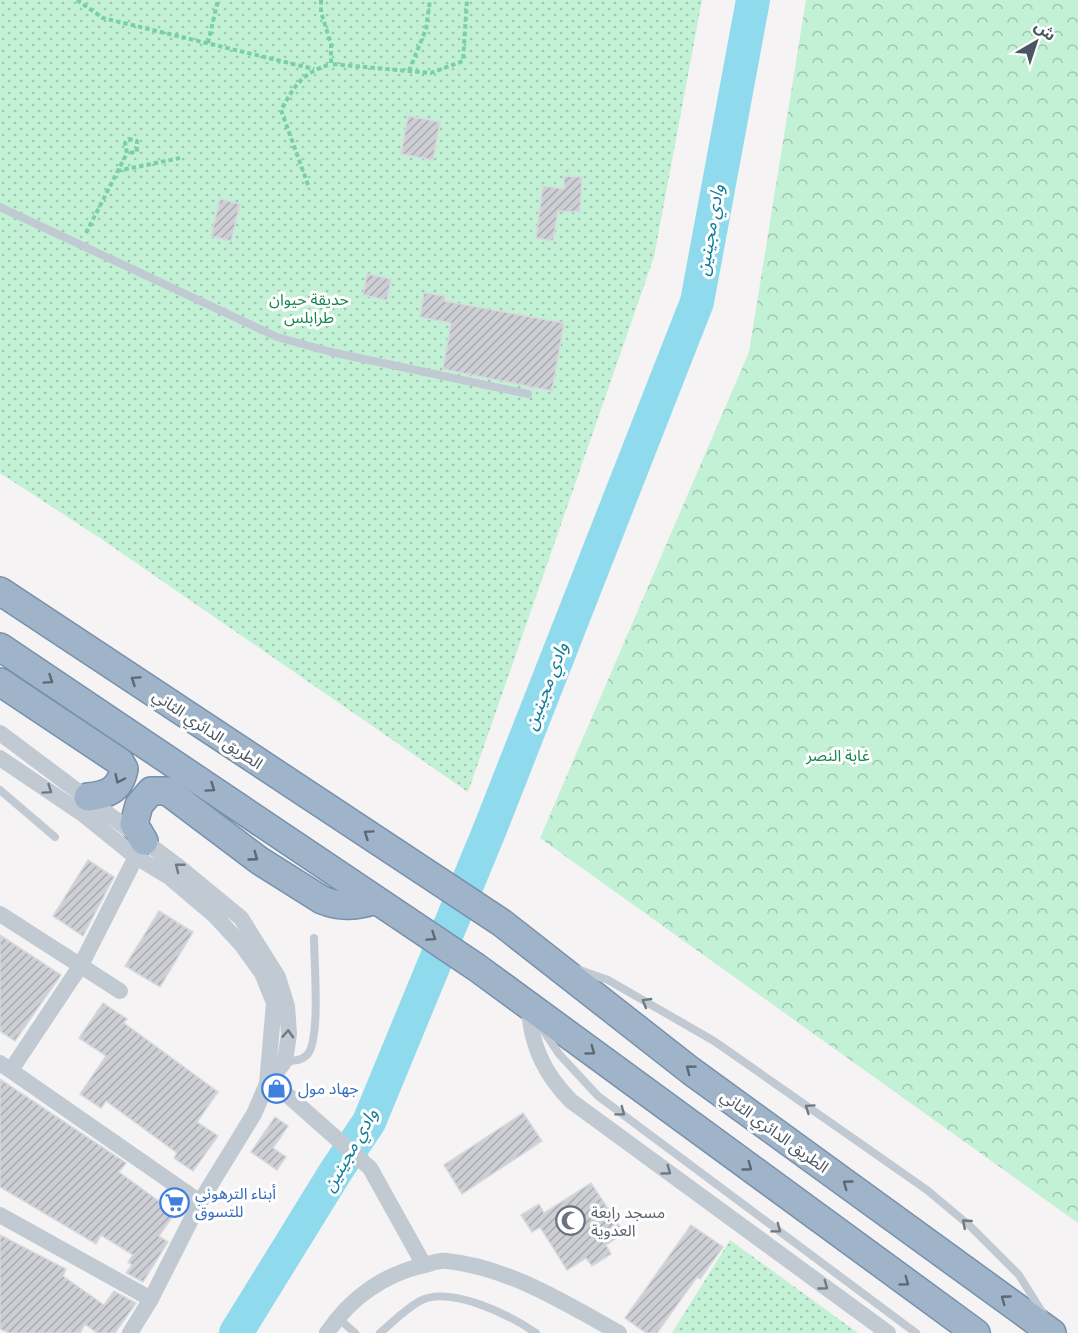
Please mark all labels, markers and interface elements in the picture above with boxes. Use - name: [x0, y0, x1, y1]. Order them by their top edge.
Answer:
- north arrow: [1006, 12, 1066, 72]
- text: ش: [1031, 16, 1060, 45]
- water label: وادي مجينين: [691, 183, 732, 278]
- park label: حديقة حيوان طرابلس: [269, 290, 349, 327]
- water label: وادي مجينين: [519, 639, 576, 734]
- one-way arrow: [42, 673, 53, 684]
- one-way arrow: [131, 676, 142, 687]
- street label: الطريق الدائري الثاني: [148, 686, 266, 775]
- park label: غابة النصر: [805, 746, 870, 765]
- one-way arrow: [114, 773, 126, 784]
- one-way arrow: [204, 781, 215, 792]
- one-way arrow: [42, 783, 53, 794]
- one-way arrow: [363, 831, 374, 842]
- one-way arrow: [248, 849, 259, 860]
- one-way arrow: [175, 864, 186, 875]
- one-way arrow: [426, 930, 436, 942]
- one-way arrow: [642, 998, 652, 1009]
- one-way arrow: [281, 1029, 294, 1038]
- one-way arrow: [584, 1044, 595, 1055]
- one-way arrow: [685, 1066, 696, 1077]
- shop icon: جهاد مول: [261, 1072, 293, 1104]
- place label: جهاد مول: [298, 1079, 359, 1099]
- street label: الطريق الدائري الثاني: [716, 1086, 832, 1179]
- one-way arrow: [805, 1104, 816, 1115]
- water label: وادي مجينين: [317, 1105, 385, 1197]
- one-way arrow: [614, 1105, 625, 1116]
- one-way arrow: [741, 1160, 752, 1171]
- one-way arrow: [660, 1164, 671, 1175]
- one-way arrow: [843, 1180, 854, 1191]
- place label: أبناء الترهوني للتسوق: [195, 1184, 276, 1221]
- supermarket icon: أبناء الترهوني للتسوق: [158, 1186, 190, 1218]
- place label: مسجد رابعة العدوية: [591, 1203, 665, 1240]
- mosque icon: مسجد رابعة العدوية: [554, 1205, 586, 1237]
- one-way arrow: [963, 1219, 973, 1230]
- one-way arrow: [770, 1222, 781, 1233]
- one-way arrow: [899, 1275, 910, 1286]
- one-way arrow: [818, 1279, 829, 1290]
- one-way arrow: [1001, 1295, 1012, 1306]

